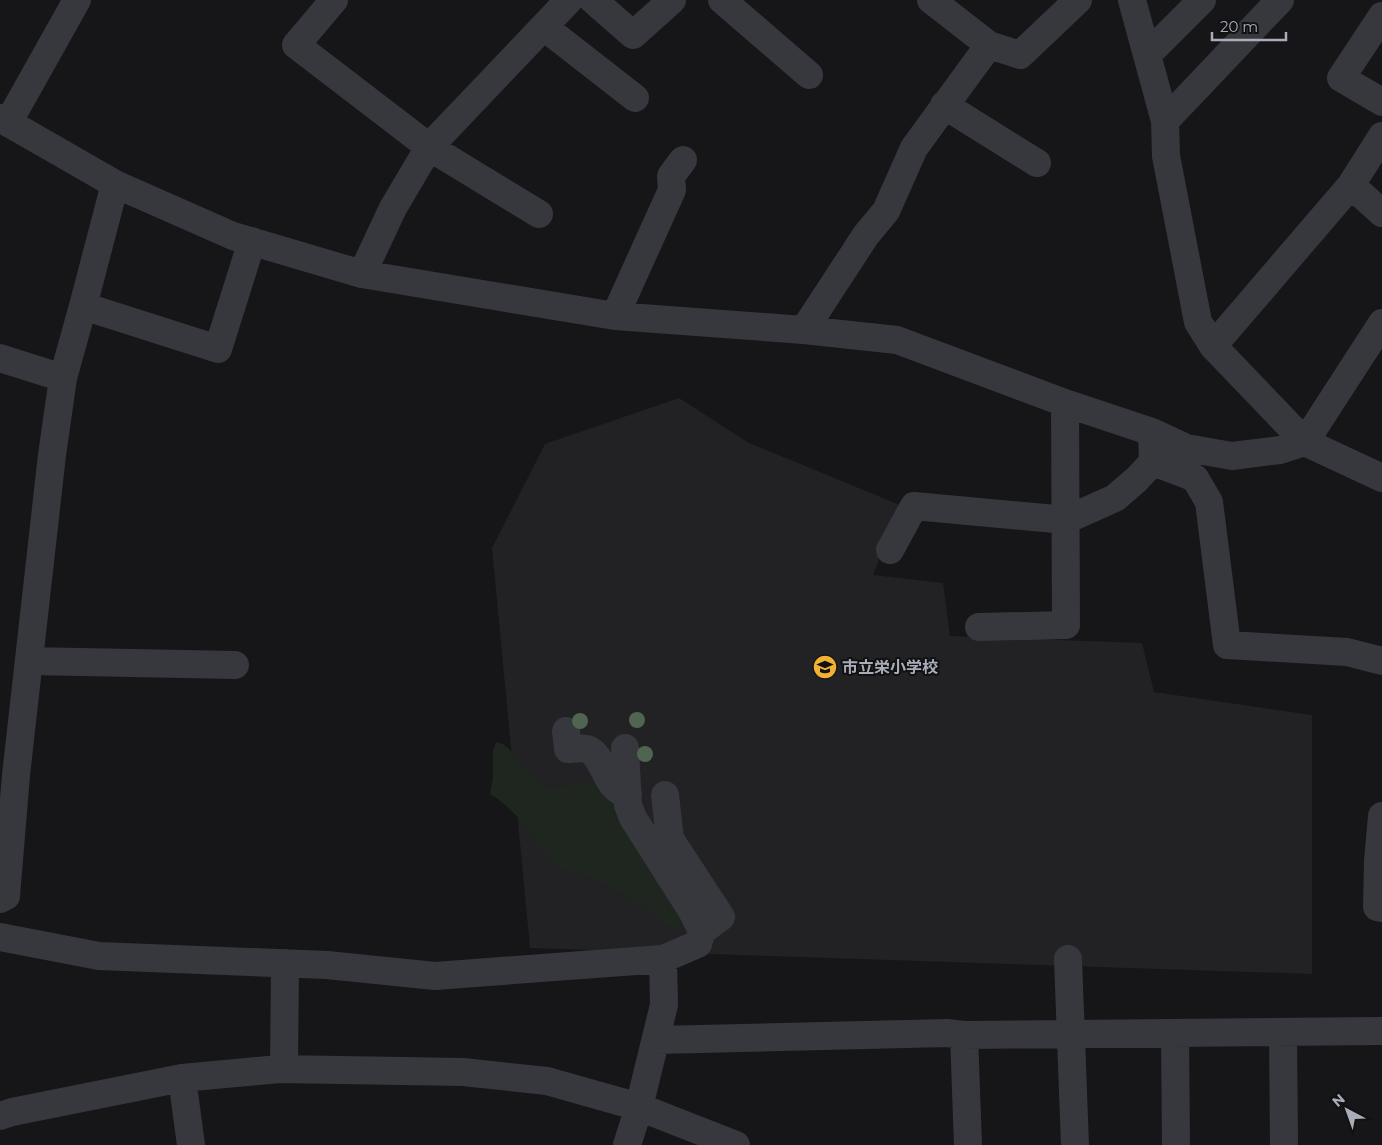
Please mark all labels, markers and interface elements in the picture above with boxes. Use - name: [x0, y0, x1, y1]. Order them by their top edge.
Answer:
- scale bar: [1212, 10, 1286, 42]
- text: 20 m: [1220, 17, 1258, 36]
- school or university icon: 市立栄小学校: [812, 654, 838, 680]
- place label: 市立栄小学校: [842, 658, 938, 677]
- north arrow: [1322, 1085, 1372, 1135]
- text: N: [1328, 1090, 1349, 1111]

